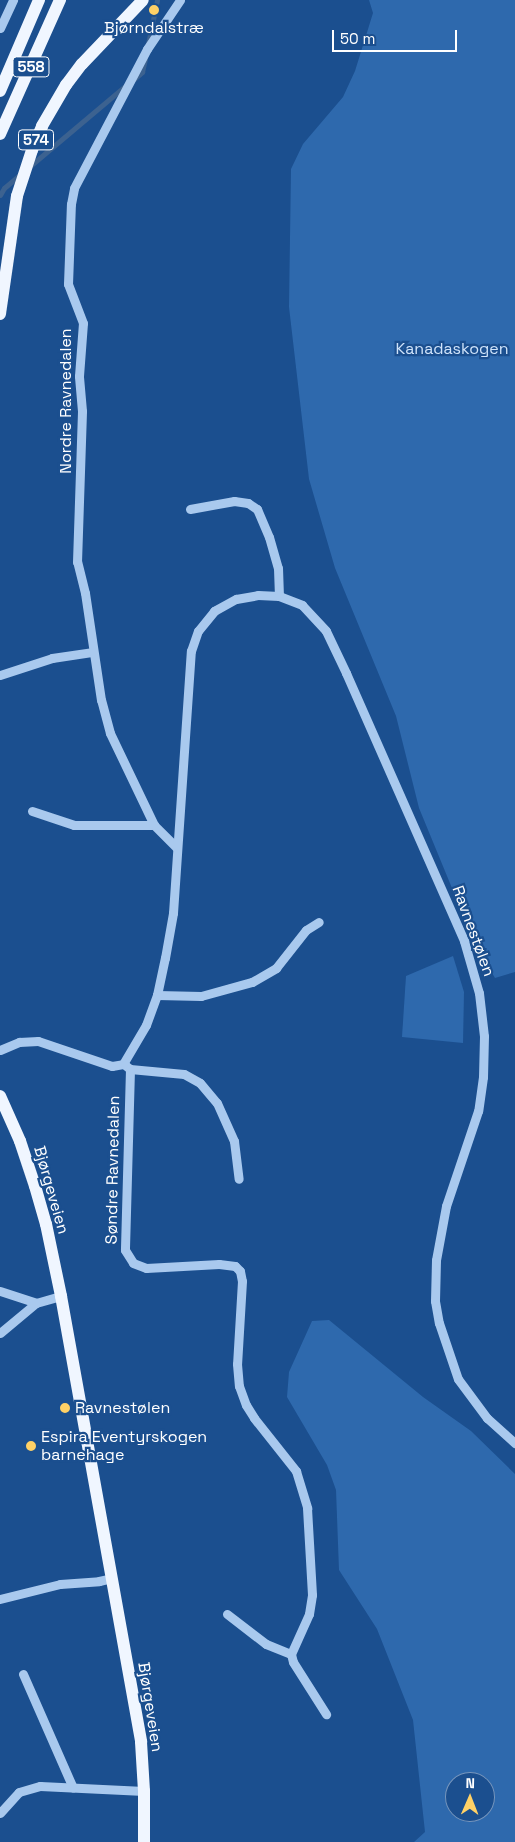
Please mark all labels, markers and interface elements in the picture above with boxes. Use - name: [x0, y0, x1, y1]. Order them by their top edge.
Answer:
- marker: Bjørndalstræ: [148, 4, 160, 16]
- place label: Bjørndalstræ: [104, 18, 204, 38]
- scale bar: [335, 20, 460, 52]
- text: 50 m: [340, 29, 375, 48]
- road number: 558: [12, 54, 50, 80]
- road number: 574: [17, 128, 55, 152]
- street label: Nordre Ravnedalen: [56, 328, 76, 474]
- park label: Kanadaskogen: [395, 339, 509, 359]
- street label: Ravnestølen: [448, 883, 498, 979]
- street label: Søndre Ravnedalen: [102, 1096, 124, 1244]
- street label: Bjørgeveien: [29, 1144, 73, 1236]
- place label: Ravnestølen: [75, 1398, 170, 1418]
- marker: Ravnestølen: [59, 1402, 71, 1414]
- place label: Espira Eventyrskogen barnehage: [41, 1427, 207, 1465]
- marker: Espira Eventyrskogen barnehage: [25, 1440, 37, 1452]
- street label: Bjørgeveien: [133, 1661, 167, 1753]
- north arrow: [445, 1772, 495, 1822]
- text: N: [465, 1774, 475, 1792]

